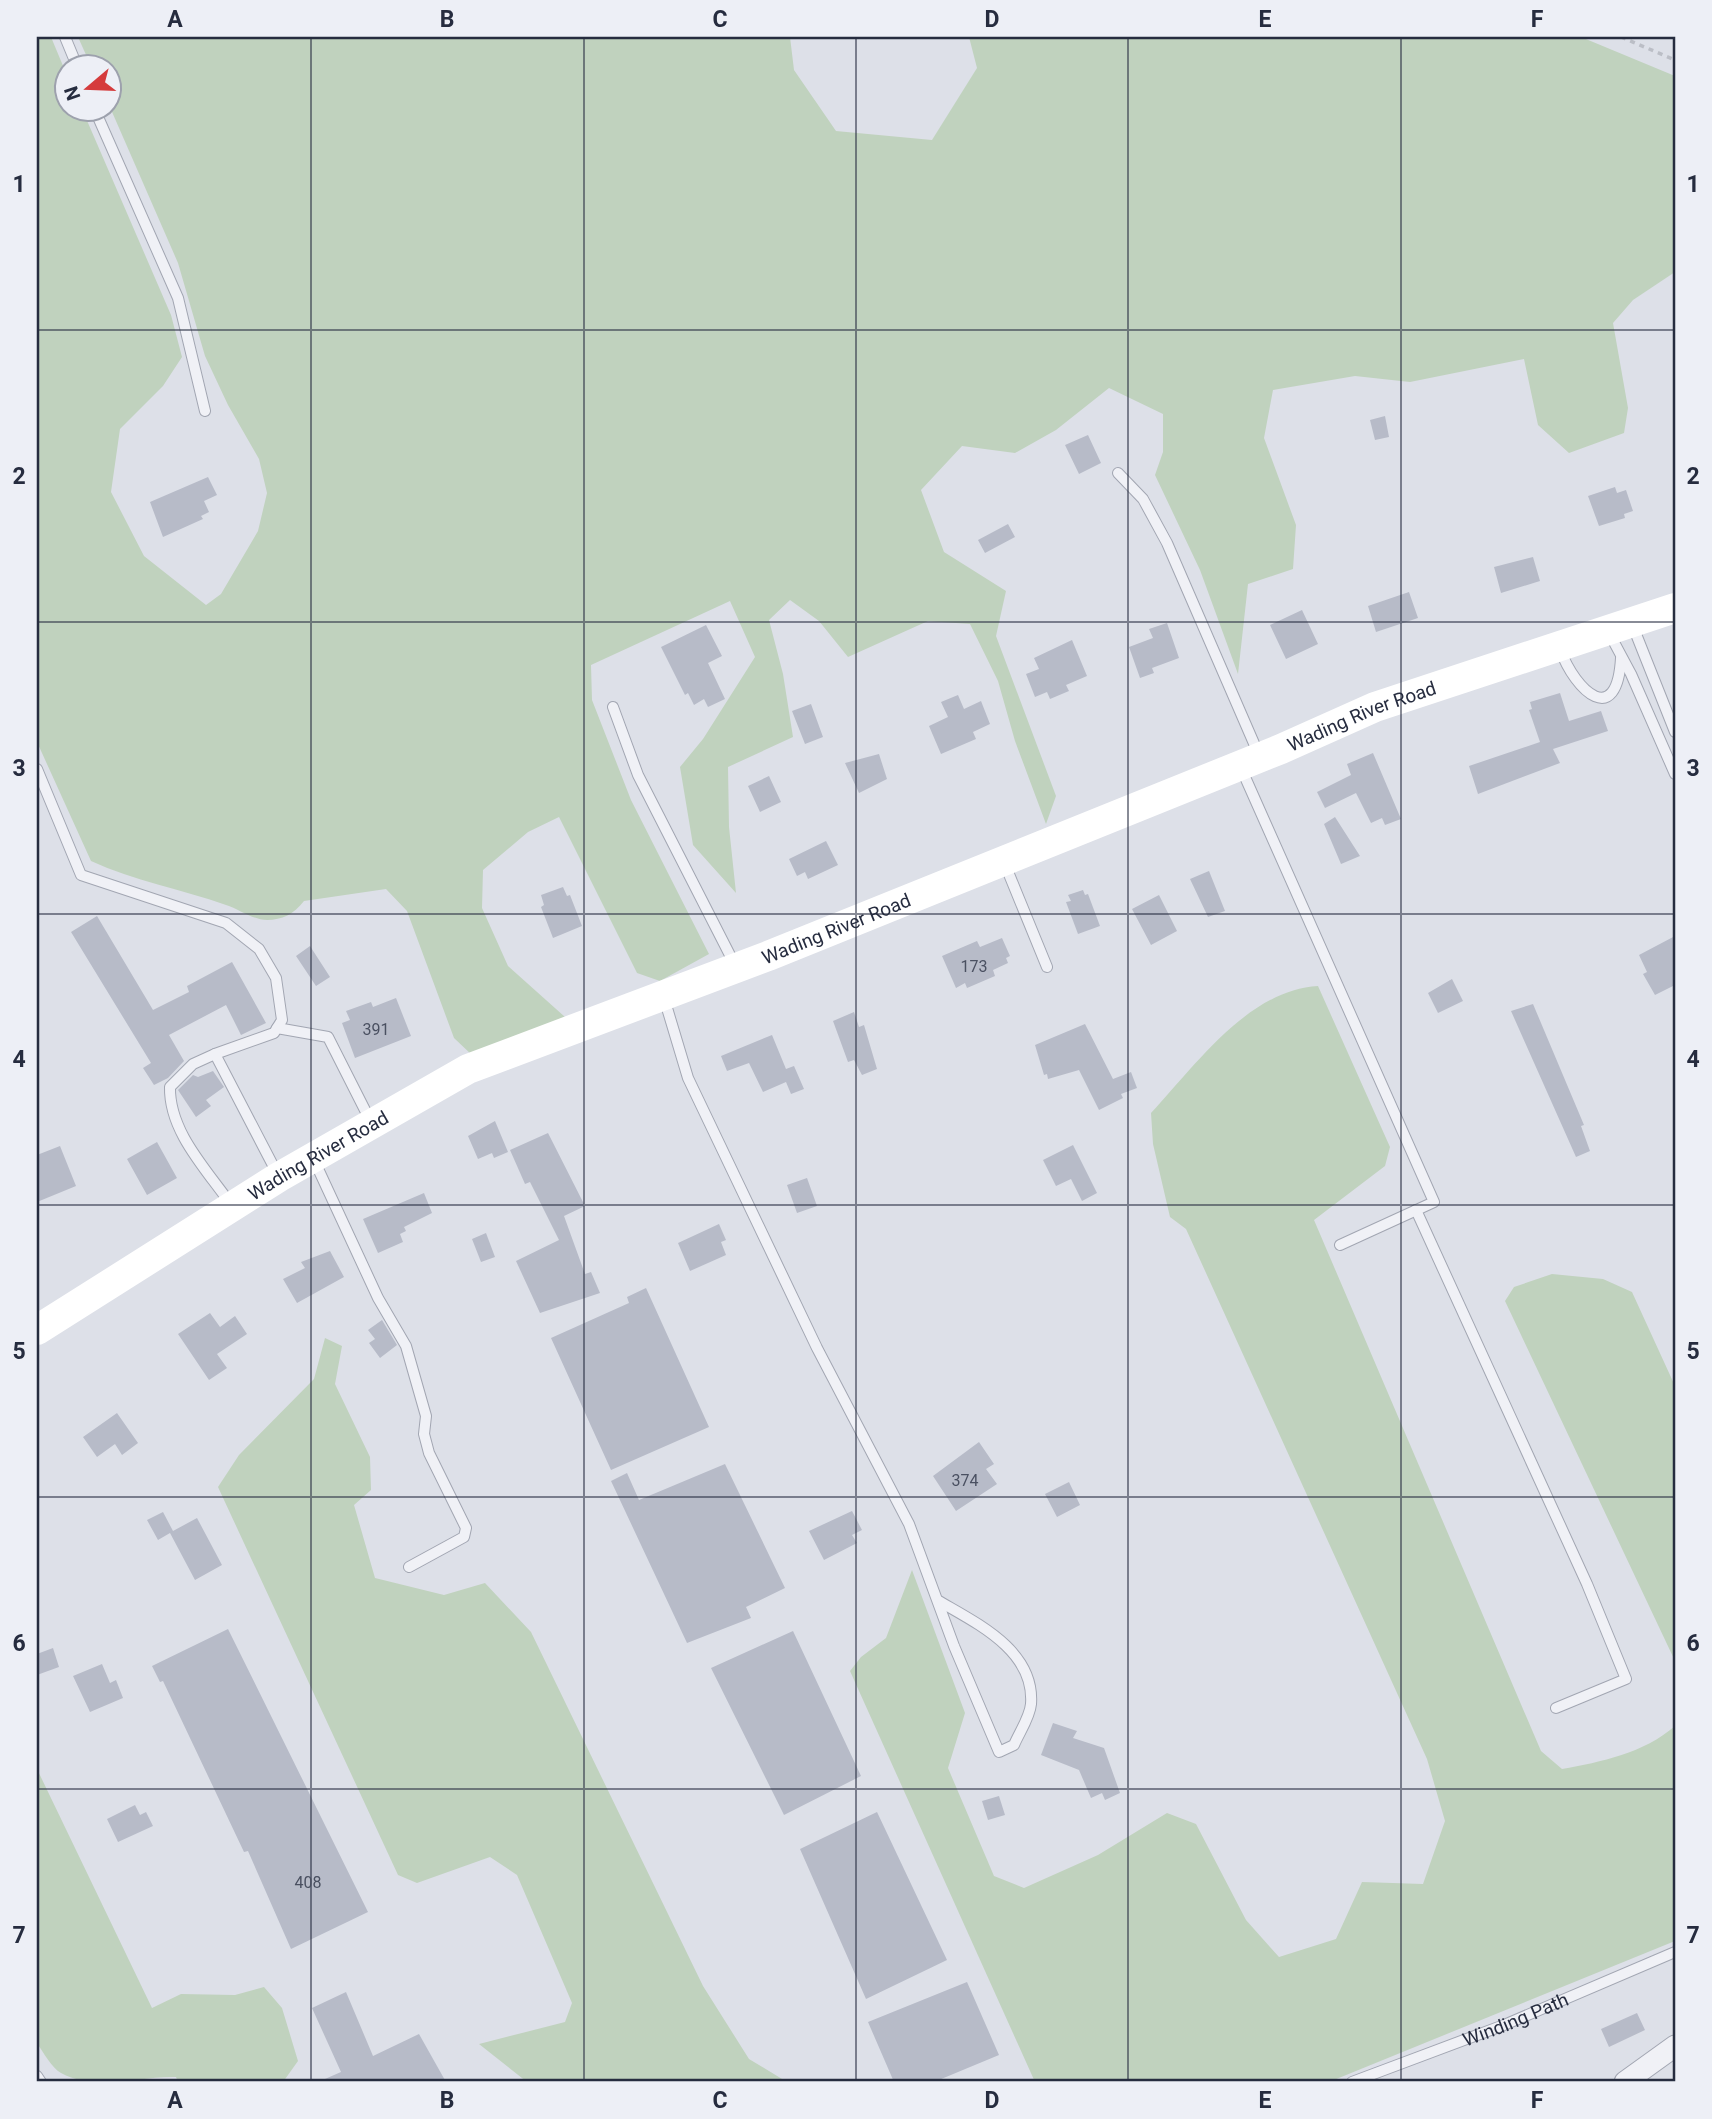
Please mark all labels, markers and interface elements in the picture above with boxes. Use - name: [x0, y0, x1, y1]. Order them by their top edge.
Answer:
- text: A: [167, 6, 183, 33]
- text: B: [440, 6, 454, 33]
- text: C: [712, 6, 728, 33]
- text: D: [985, 6, 999, 33]
- text: E: [1259, 6, 1272, 33]
- text: F: [1531, 6, 1544, 33]
- north arrow: [52, 52, 122, 122]
- text: N: [59, 83, 85, 103]
- text: 1: [12, 171, 26, 198]
- text: 1: [1686, 171, 1700, 198]
- text: 2: [12, 463, 26, 490]
- text: 2: [1686, 463, 1700, 490]
- street label: Wading River Road: [1284, 677, 1439, 757]
- text: 3: [12, 755, 26, 782]
- text: 3: [1686, 755, 1700, 782]
- street label: Wading River Road: [759, 889, 914, 969]
- house number: 173: [961, 957, 987, 976]
- house number: 391: [363, 1020, 389, 1039]
- text: 4: [12, 1046, 26, 1073]
- text: 4: [1686, 1046, 1700, 1073]
- street label: Wading River Road: [244, 1106, 393, 1206]
- text: 5: [12, 1338, 26, 1365]
- text: 5: [1686, 1338, 1700, 1365]
- house number: 374: [952, 1471, 978, 1490]
- text: 6: [12, 1630, 26, 1657]
- text: 6: [1686, 1630, 1700, 1657]
- house number: 408: [295, 1873, 321, 1892]
- text: 7: [12, 1922, 26, 1949]
- text: 7: [1686, 1922, 1700, 1949]
- street label: Winding Path: [1459, 1988, 1572, 2051]
- text: A: [167, 2087, 183, 2114]
- text: B: [440, 2087, 454, 2114]
- text: C: [712, 2087, 728, 2114]
- text: D: [985, 2087, 999, 2114]
- text: E: [1259, 2087, 1272, 2114]
- text: F: [1531, 2087, 1544, 2114]

